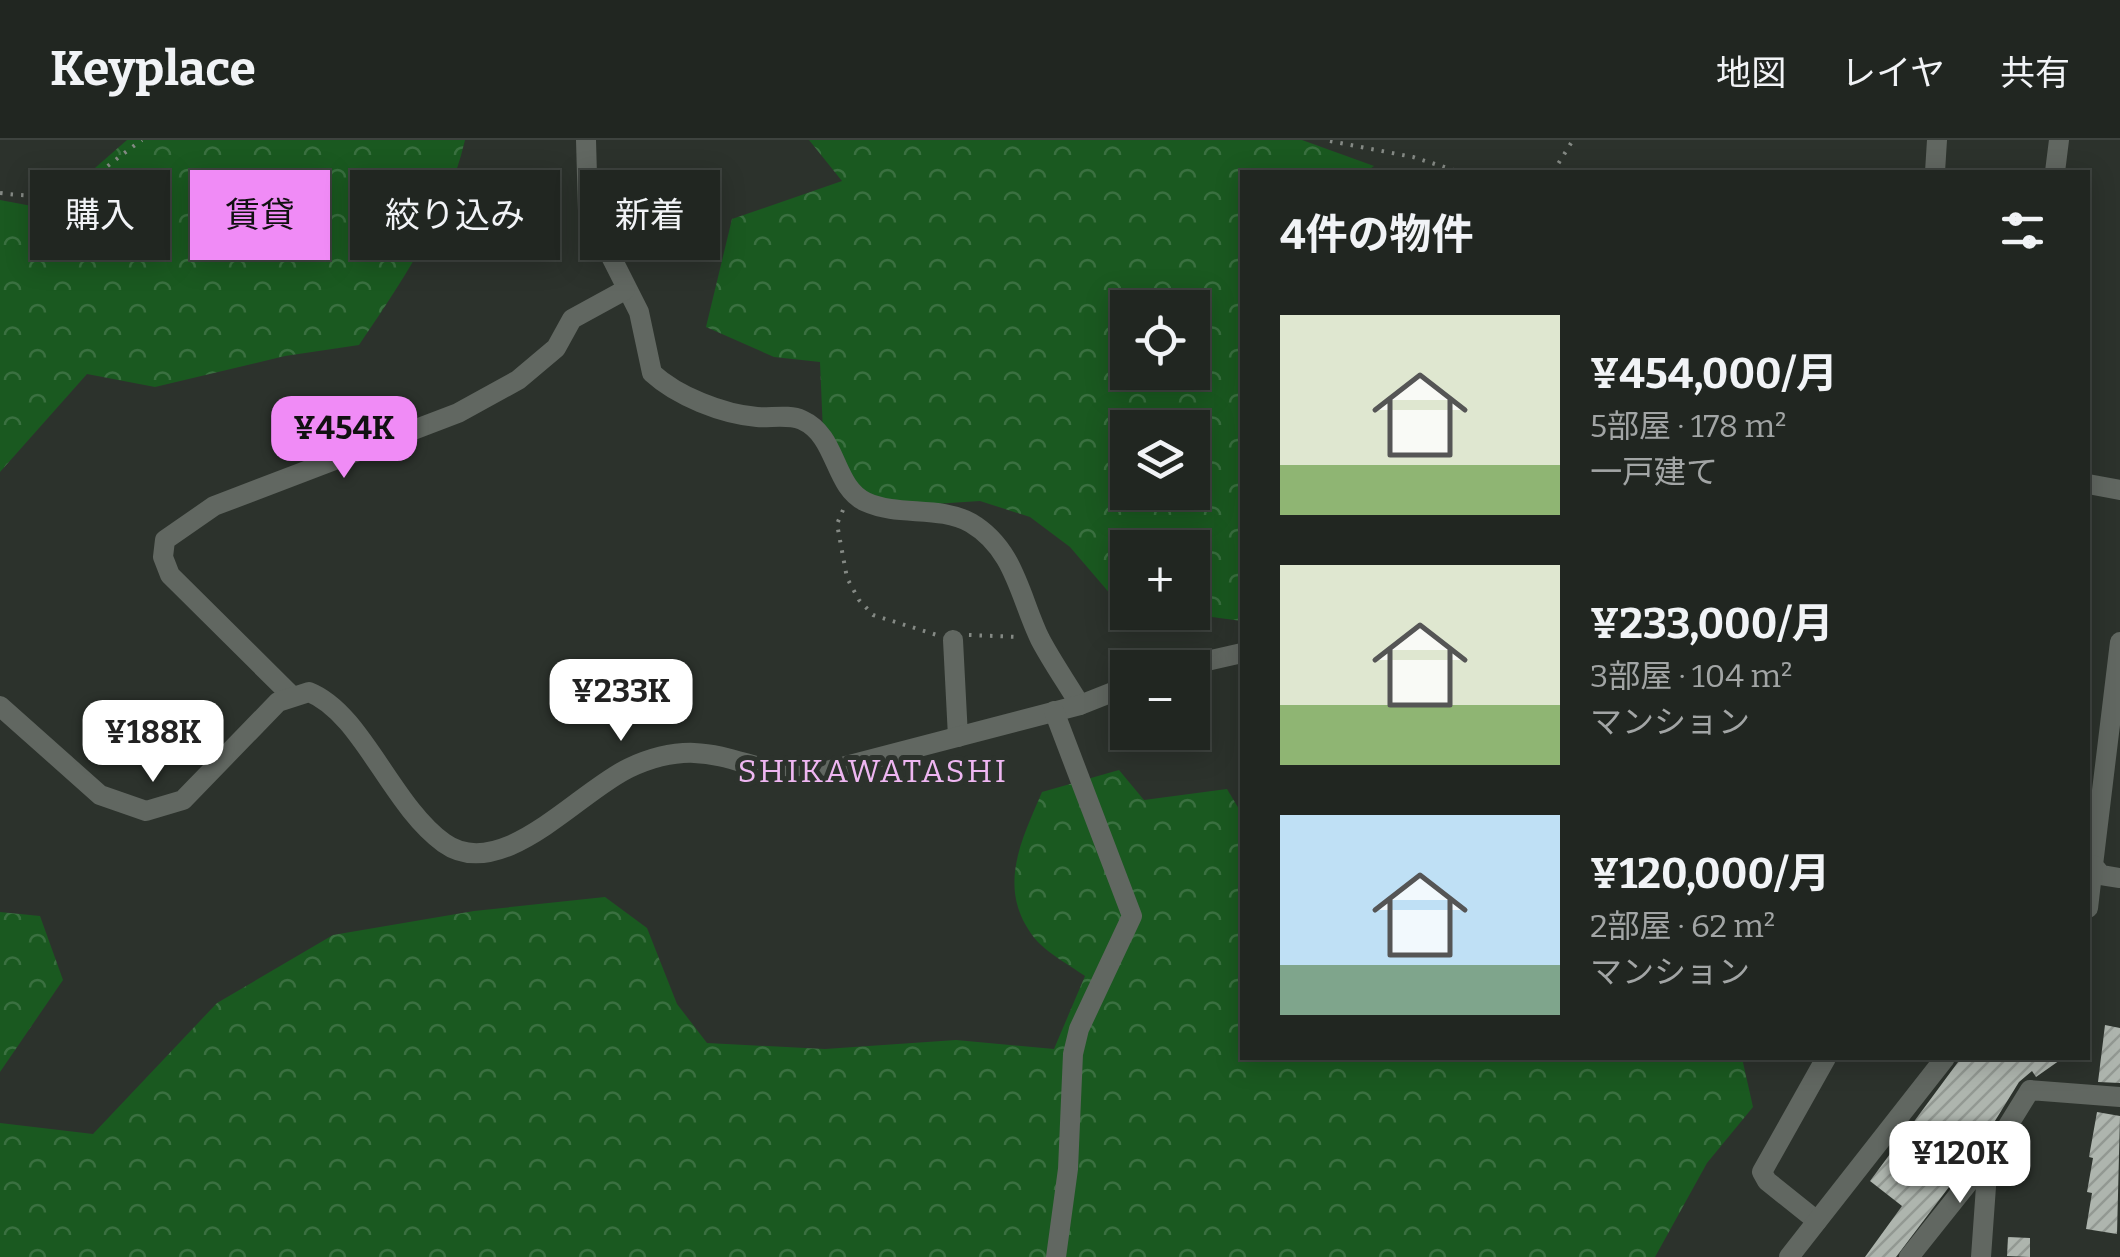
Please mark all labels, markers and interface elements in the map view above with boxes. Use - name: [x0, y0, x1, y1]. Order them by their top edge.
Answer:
- text: Keyplace: [50, 40, 256, 98]
- text: 地図: [1716, 52, 1786, 94]
- text: レイヤ: [1841, 52, 1945, 94]
- text: 共有: [2000, 52, 2070, 94]
- chip: 購入: [30, 170, 170, 260]
- chip: 賃貸: [190, 170, 330, 260]
- chip: 絞り込み: [350, 170, 560, 260]
- chip: 新着: [580, 170, 720, 260]
- icon: filters: [1995, 203, 2050, 258]
- text: 4件の物件: [1280, 210, 1474, 260]
- map controls: [1110, 290, 1210, 750]
- button: locate: [1110, 290, 1210, 390]
- text: ¥454,000/月: [1590, 349, 1838, 399]
- icon: home: [1360, 355, 1480, 475]
- pin: ¥454K: [274, 396, 414, 481]
- text: 5部屋 · 178 m²: [1590, 407, 1786, 445]
- text: ¥454K: [293, 409, 395, 447]
- button: layers: [1110, 410, 1210, 510]
- text: 一戸建て: [1590, 453, 1718, 491]
- button: +: [1110, 530, 1210, 630]
- text: ¥233,000/月: [1590, 599, 1834, 649]
- icon: home: [1360, 605, 1480, 725]
- button: −: [1110, 650, 1210, 750]
- text: 3部屋 · 104 m²: [1590, 657, 1792, 695]
- pin: ¥233K: [551, 659, 691, 744]
- text: ¥233K: [572, 672, 670, 710]
- pin: ¥188K: [83, 700, 223, 785]
- text: マンション: [1590, 703, 1750, 741]
- text: ¥188K: [105, 713, 201, 751]
- district label: SHIKAWATASHI: [738, 752, 1008, 790]
- text: ¥120,000/月: [1590, 849, 1830, 899]
- icon: home: [1360, 855, 1480, 975]
- text: 2部屋 · 62 m²: [1590, 907, 1775, 945]
- text: マンション: [1590, 953, 1750, 991]
- pin: ¥120K: [1890, 1121, 2030, 1206]
- text: ¥120K: [1911, 1134, 2009, 1172]

